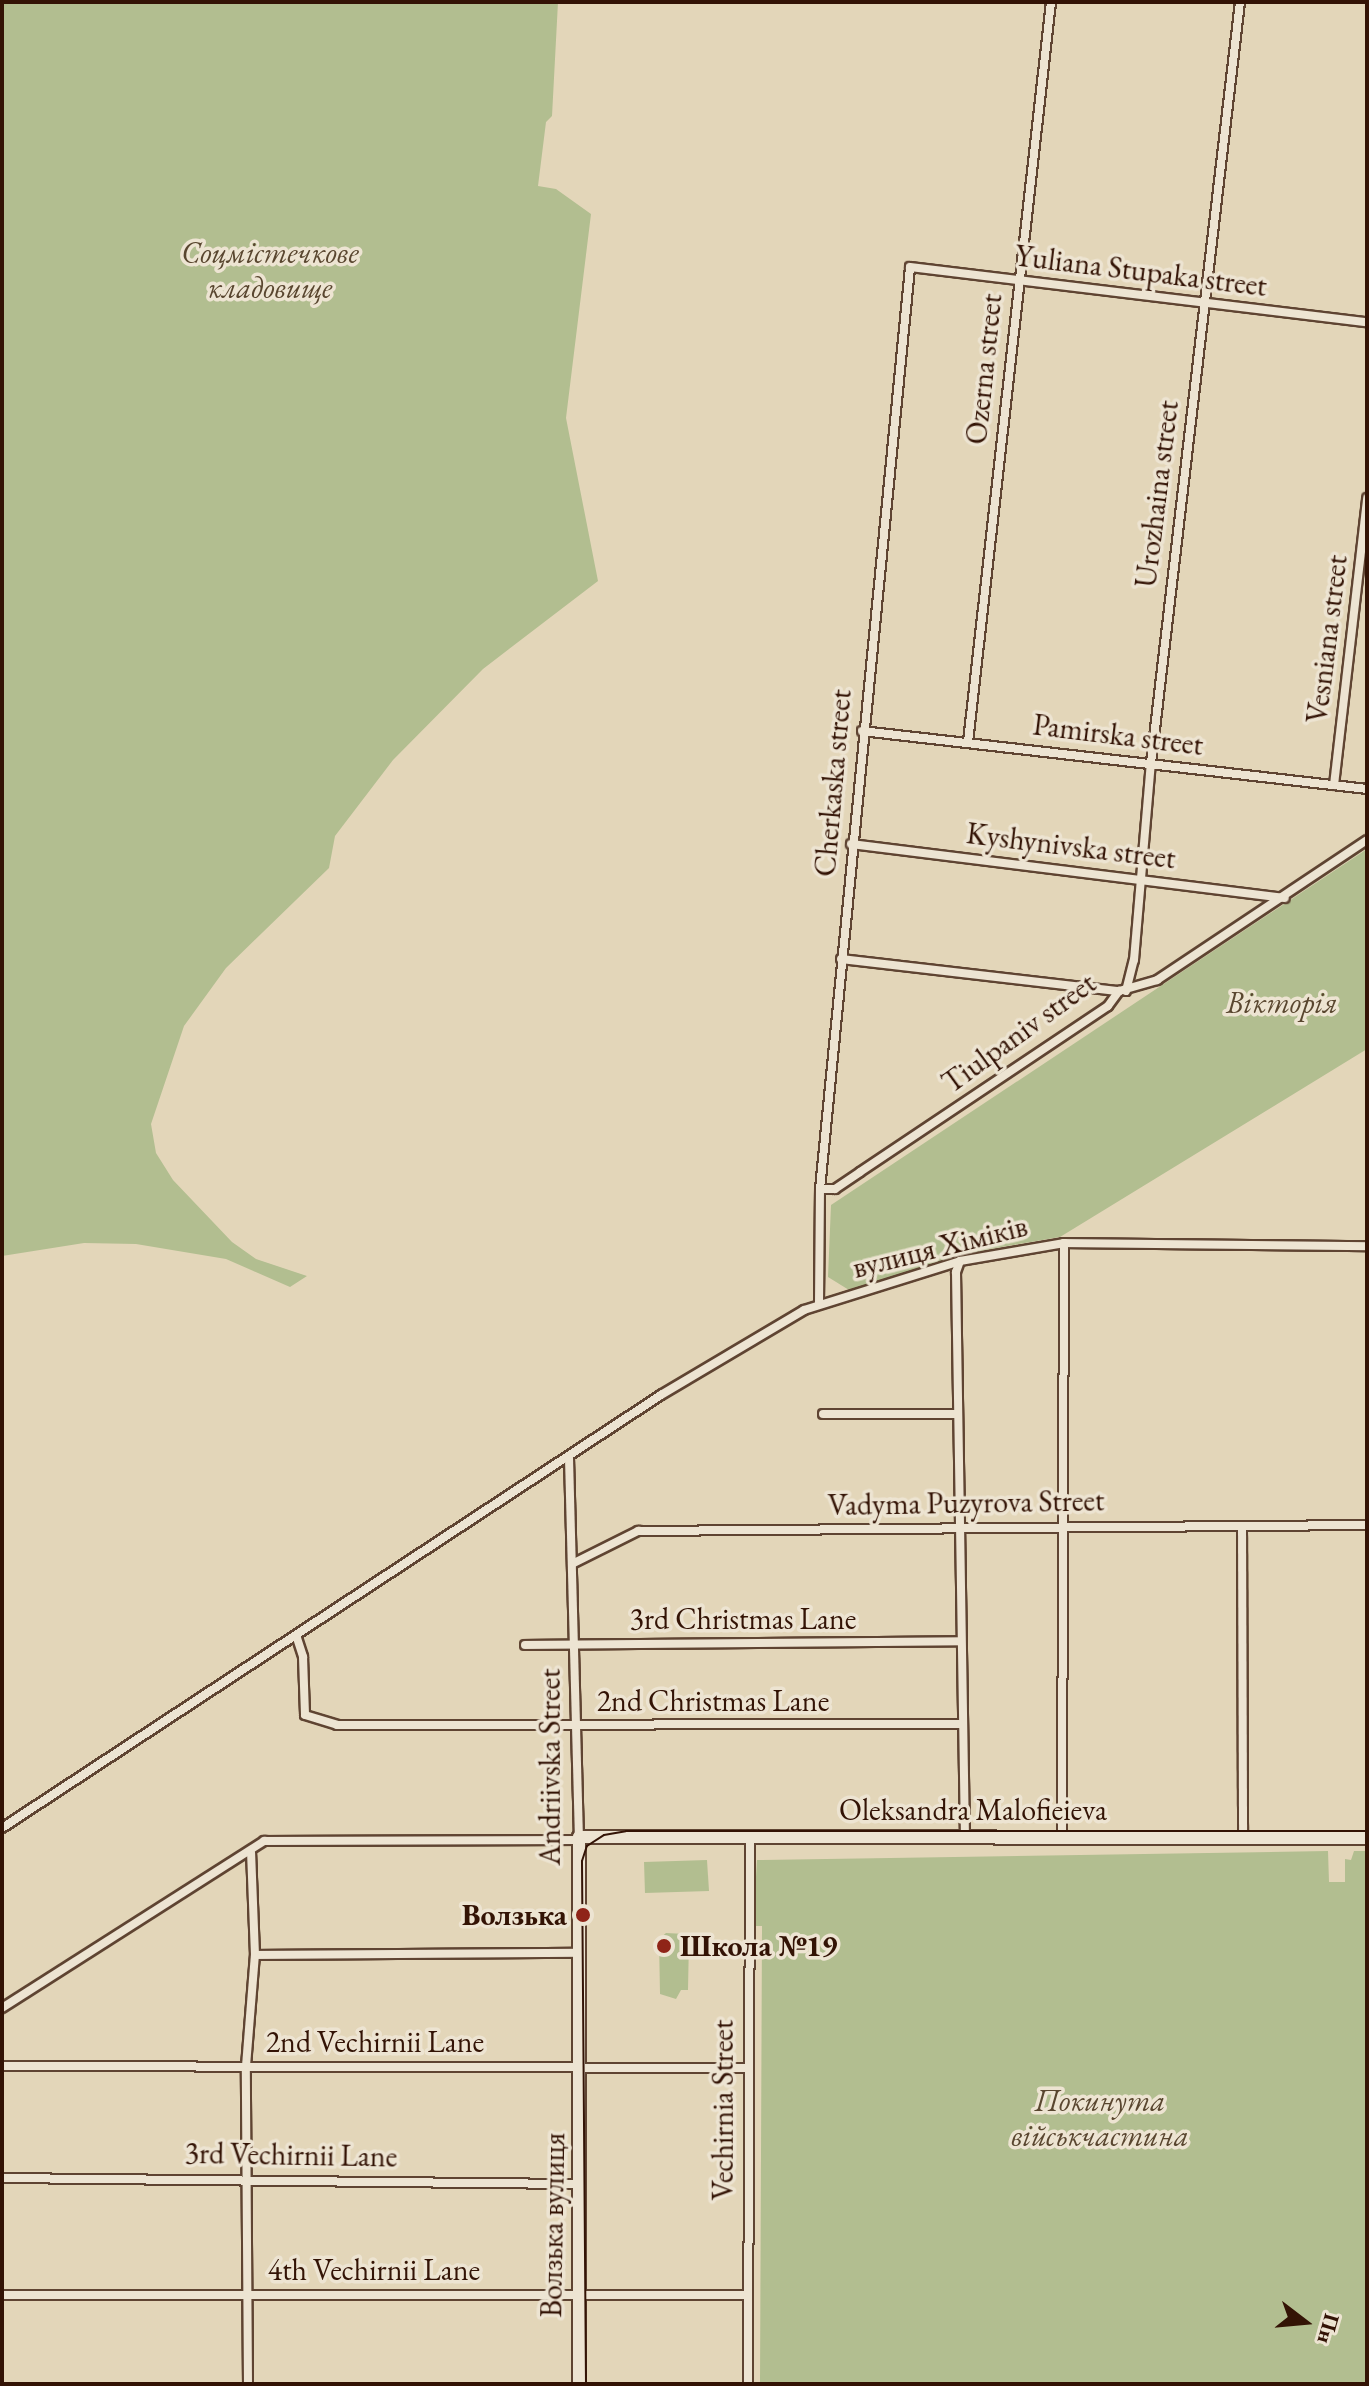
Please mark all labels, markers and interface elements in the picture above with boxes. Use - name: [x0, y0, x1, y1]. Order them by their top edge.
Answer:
- park label: Соцмістечкове кладовище: [181, 235, 359, 306]
- street label: Yuliana Stupaka street: [1013, 238, 1269, 304]
- street label: Ozerna street: [958, 292, 1010, 446]
- street label: Urozhaina street: [1128, 398, 1186, 590]
- street label: Vesniana street: [1299, 553, 1355, 725]
- street label: Cherkaska street: [807, 688, 859, 878]
- street label: Pamirska street: [1031, 707, 1205, 763]
- street label: Kyshynivska street: [964, 815, 1178, 877]
- street label: Tiulpaniv street: [935, 965, 1103, 1101]
- park label: Вікторія: [1226, 985, 1338, 1021]
- street label: вулиця Хіміків: [849, 1208, 1031, 1286]
- street label: Vadyma Puzyrova Street: [827, 1483, 1105, 1523]
- street label: 3rd Christmas Lane: [630, 1601, 856, 1637]
- street label: Andriivska Street: [532, 1668, 568, 1866]
- street label: 2nd Christmas Lane: [597, 1683, 829, 1719]
- street label: Oleksandra Malofieieva: [839, 1792, 1107, 1828]
- place label: Волзька: [462, 1897, 567, 1933]
- marker: Волзька: [574, 1906, 592, 1924]
- place label: Школа №19: [680, 1928, 837, 1964]
- marker: Школа №19: [655, 1937, 673, 1955]
- street label: Vechirnia Street: [705, 2020, 741, 2200]
- street label: 2nd Vechirnii Lane: [266, 2024, 484, 2060]
- park label: Покинута військчастина: [1011, 2083, 1189, 2154]
- street label: Волзька вулиця: [533, 2132, 573, 2318]
- street label: 3rd Vechirnii Lane: [184, 2135, 398, 2175]
- street label: 4th Vechirnii Lane: [268, 2252, 480, 2288]
- north arrow: [1265, 2282, 1345, 2362]
- text: Пн: [1310, 2310, 1347, 2347]

